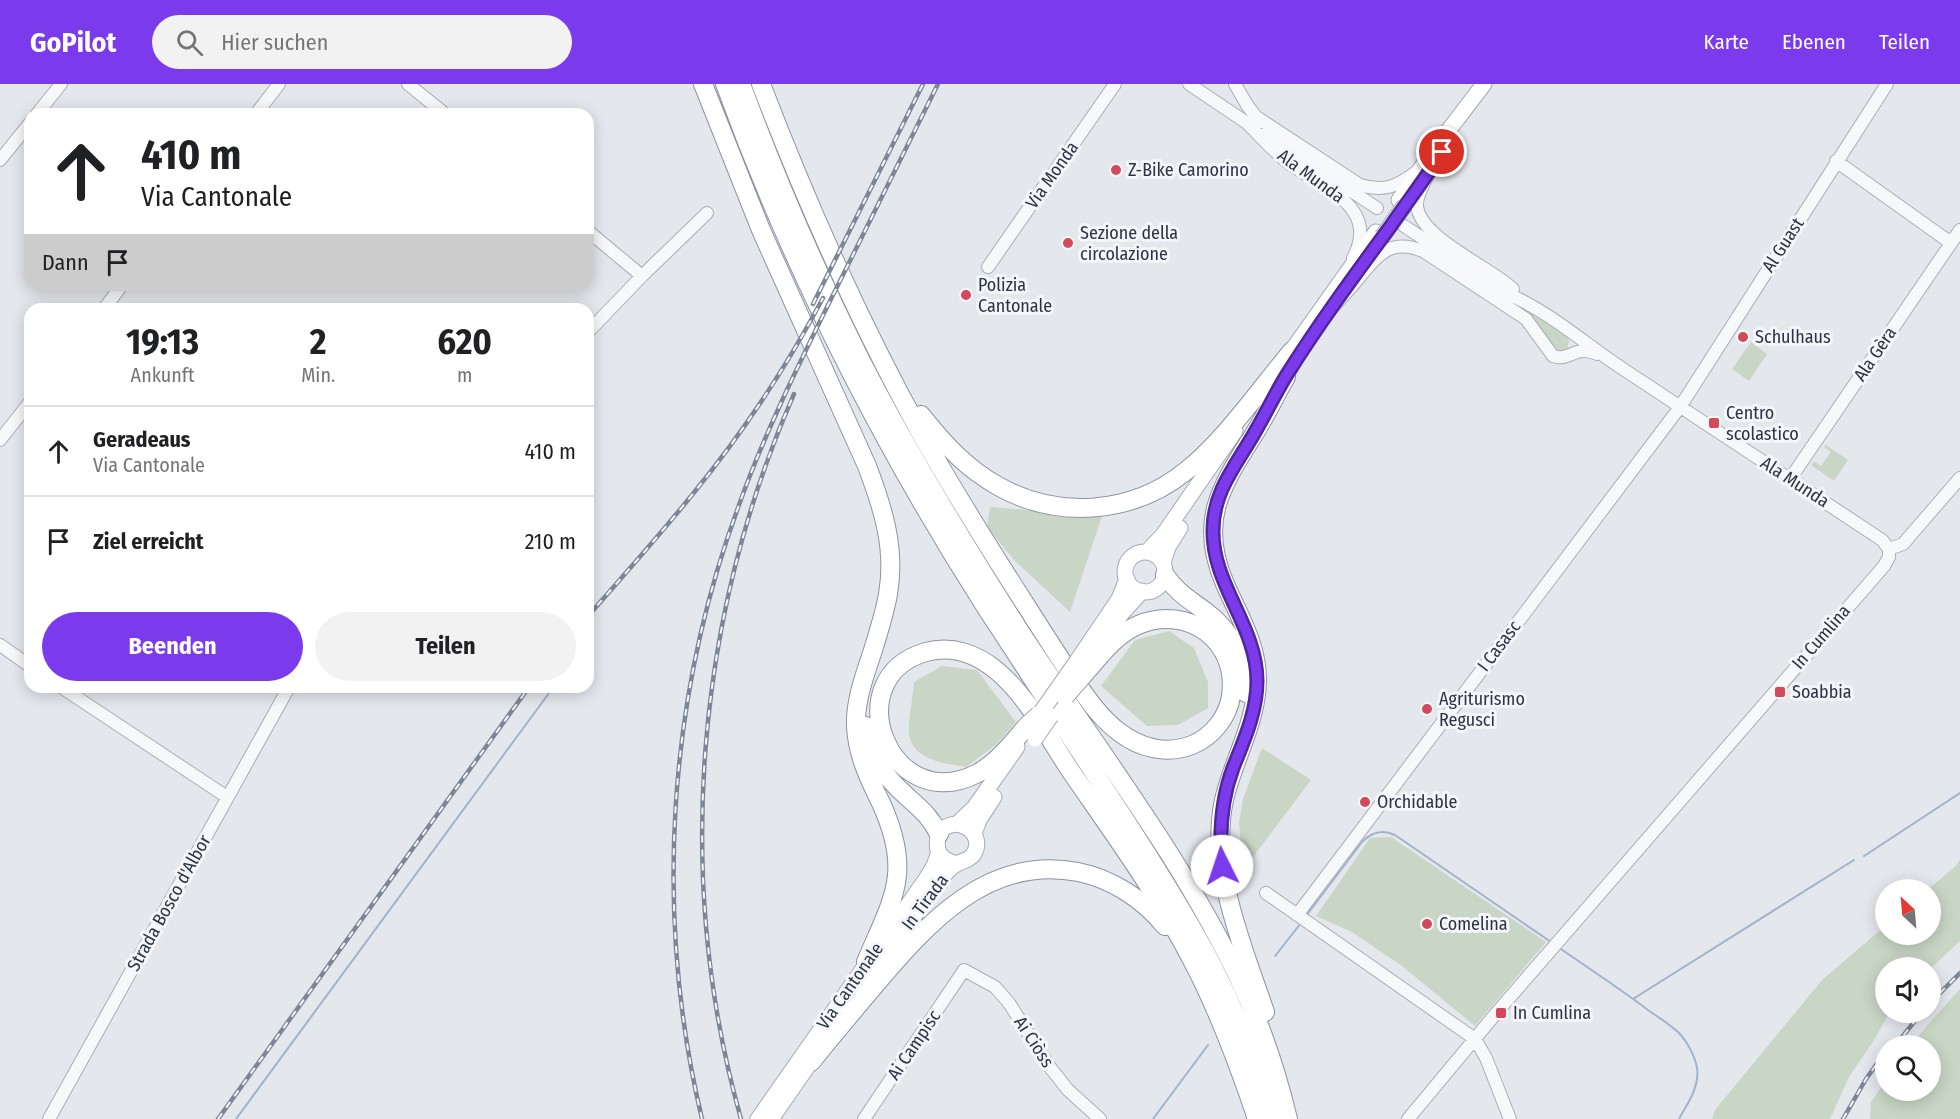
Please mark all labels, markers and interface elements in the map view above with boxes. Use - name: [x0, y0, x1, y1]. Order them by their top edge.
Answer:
- search box: [152, 15, 572, 69]
- text: GoPilot: [30, 26, 116, 59]
- icon: search: [173, 26, 206, 59]
- text: Hier suchen: [221, 29, 328, 56]
- text: Karte: [1703, 29, 1749, 55]
- text: Ebenen: [1782, 29, 1846, 55]
- text: Teilen: [1879, 29, 1930, 55]
- pin: [1416, 126, 1467, 177]
- text: 410 m: [141, 130, 241, 180]
- icon: ahead: [42, 132, 120, 210]
- icon: arrive: [1425, 135, 1458, 168]
- street label: Via Monda: [1021, 137, 1083, 213]
- street label: Ala Munda: [1273, 144, 1349, 208]
- place label: Z-Bike Camorino: [1128, 159, 1249, 181]
- marker: Z-Bike Camorino: [1109, 163, 1123, 177]
- text: Via Cantonale: [141, 181, 292, 213]
- street label: Al Guast: [1757, 214, 1809, 276]
- place label: Sezione della circolazione: [1080, 222, 1178, 265]
- marker: Sezione della circolazione: [1061, 236, 1075, 250]
- icon: arrive: [101, 246, 134, 279]
- text: Dann: [42, 249, 89, 276]
- place label: Polizia Cantonale: [978, 274, 1052, 317]
- marker: Polizia Cantonale: [959, 288, 973, 302]
- text: 19:13: [126, 320, 199, 364]
- text: 2: [310, 320, 326, 364]
- text: 620: [437, 320, 492, 364]
- street label: Ala Gèra: [1849, 322, 1901, 385]
- place label: Schulhaus: [1755, 326, 1831, 348]
- marker: Schulhaus: [1736, 330, 1750, 344]
- text: Ankunft: [131, 363, 195, 387]
- text: Min.: [301, 363, 335, 387]
- text: m: [457, 363, 472, 387]
- place label: Centro scolastico: [1726, 402, 1799, 445]
- marker: Centro scolastico: [1707, 416, 1721, 430]
- text: Geradeaus: [93, 426, 190, 453]
- icon: ahead: [42, 435, 75, 468]
- text: 410 m: [524, 438, 576, 465]
- street label: Ala Munda: [1757, 452, 1834, 512]
- text: Via Cantonale: [93, 453, 205, 477]
- icon: arrive: [42, 525, 75, 558]
- text: Ziel erreicht: [93, 528, 204, 555]
- text: 210 m: [525, 528, 576, 555]
- street label: In Cumlina: [1787, 600, 1855, 674]
- button: Beenden: [42, 612, 303, 681]
- button: Teilen: [315, 612, 576, 681]
- street label: I Casasc: [1473, 616, 1525, 676]
- place label: Soabbia: [1792, 681, 1852, 703]
- marker: Soabbia: [1773, 685, 1787, 699]
- place label: Agriturismo Regusci: [1439, 688, 1525, 731]
- marker: Agriturismo Regusci: [1420, 702, 1434, 716]
- place label: Orchidable: [1377, 791, 1458, 813]
- marker: Orchidable: [1358, 795, 1372, 809]
- street label: Strada Bosco d'Albor: [122, 830, 216, 975]
- position arrow: [1190, 834, 1254, 898]
- street label: In Tirada: [897, 870, 953, 934]
- north arrow: [1875, 879, 1941, 945]
- map controls: [1875, 879, 1941, 1101]
- place label: Comelina: [1439, 913, 1508, 935]
- marker: Comelina: [1420, 917, 1434, 931]
- street label: Via Cantonale: [812, 938, 888, 1034]
- button: sound: [1875, 957, 1941, 1023]
- place label: In Cumlina: [1513, 1002, 1591, 1024]
- street label: Ai Campisc: [883, 1006, 945, 1084]
- marker: In Cumlina: [1494, 1006, 1508, 1020]
- street label: Ai Ciòss: [1009, 1012, 1059, 1072]
- button: search: [1875, 1035, 1941, 1101]

